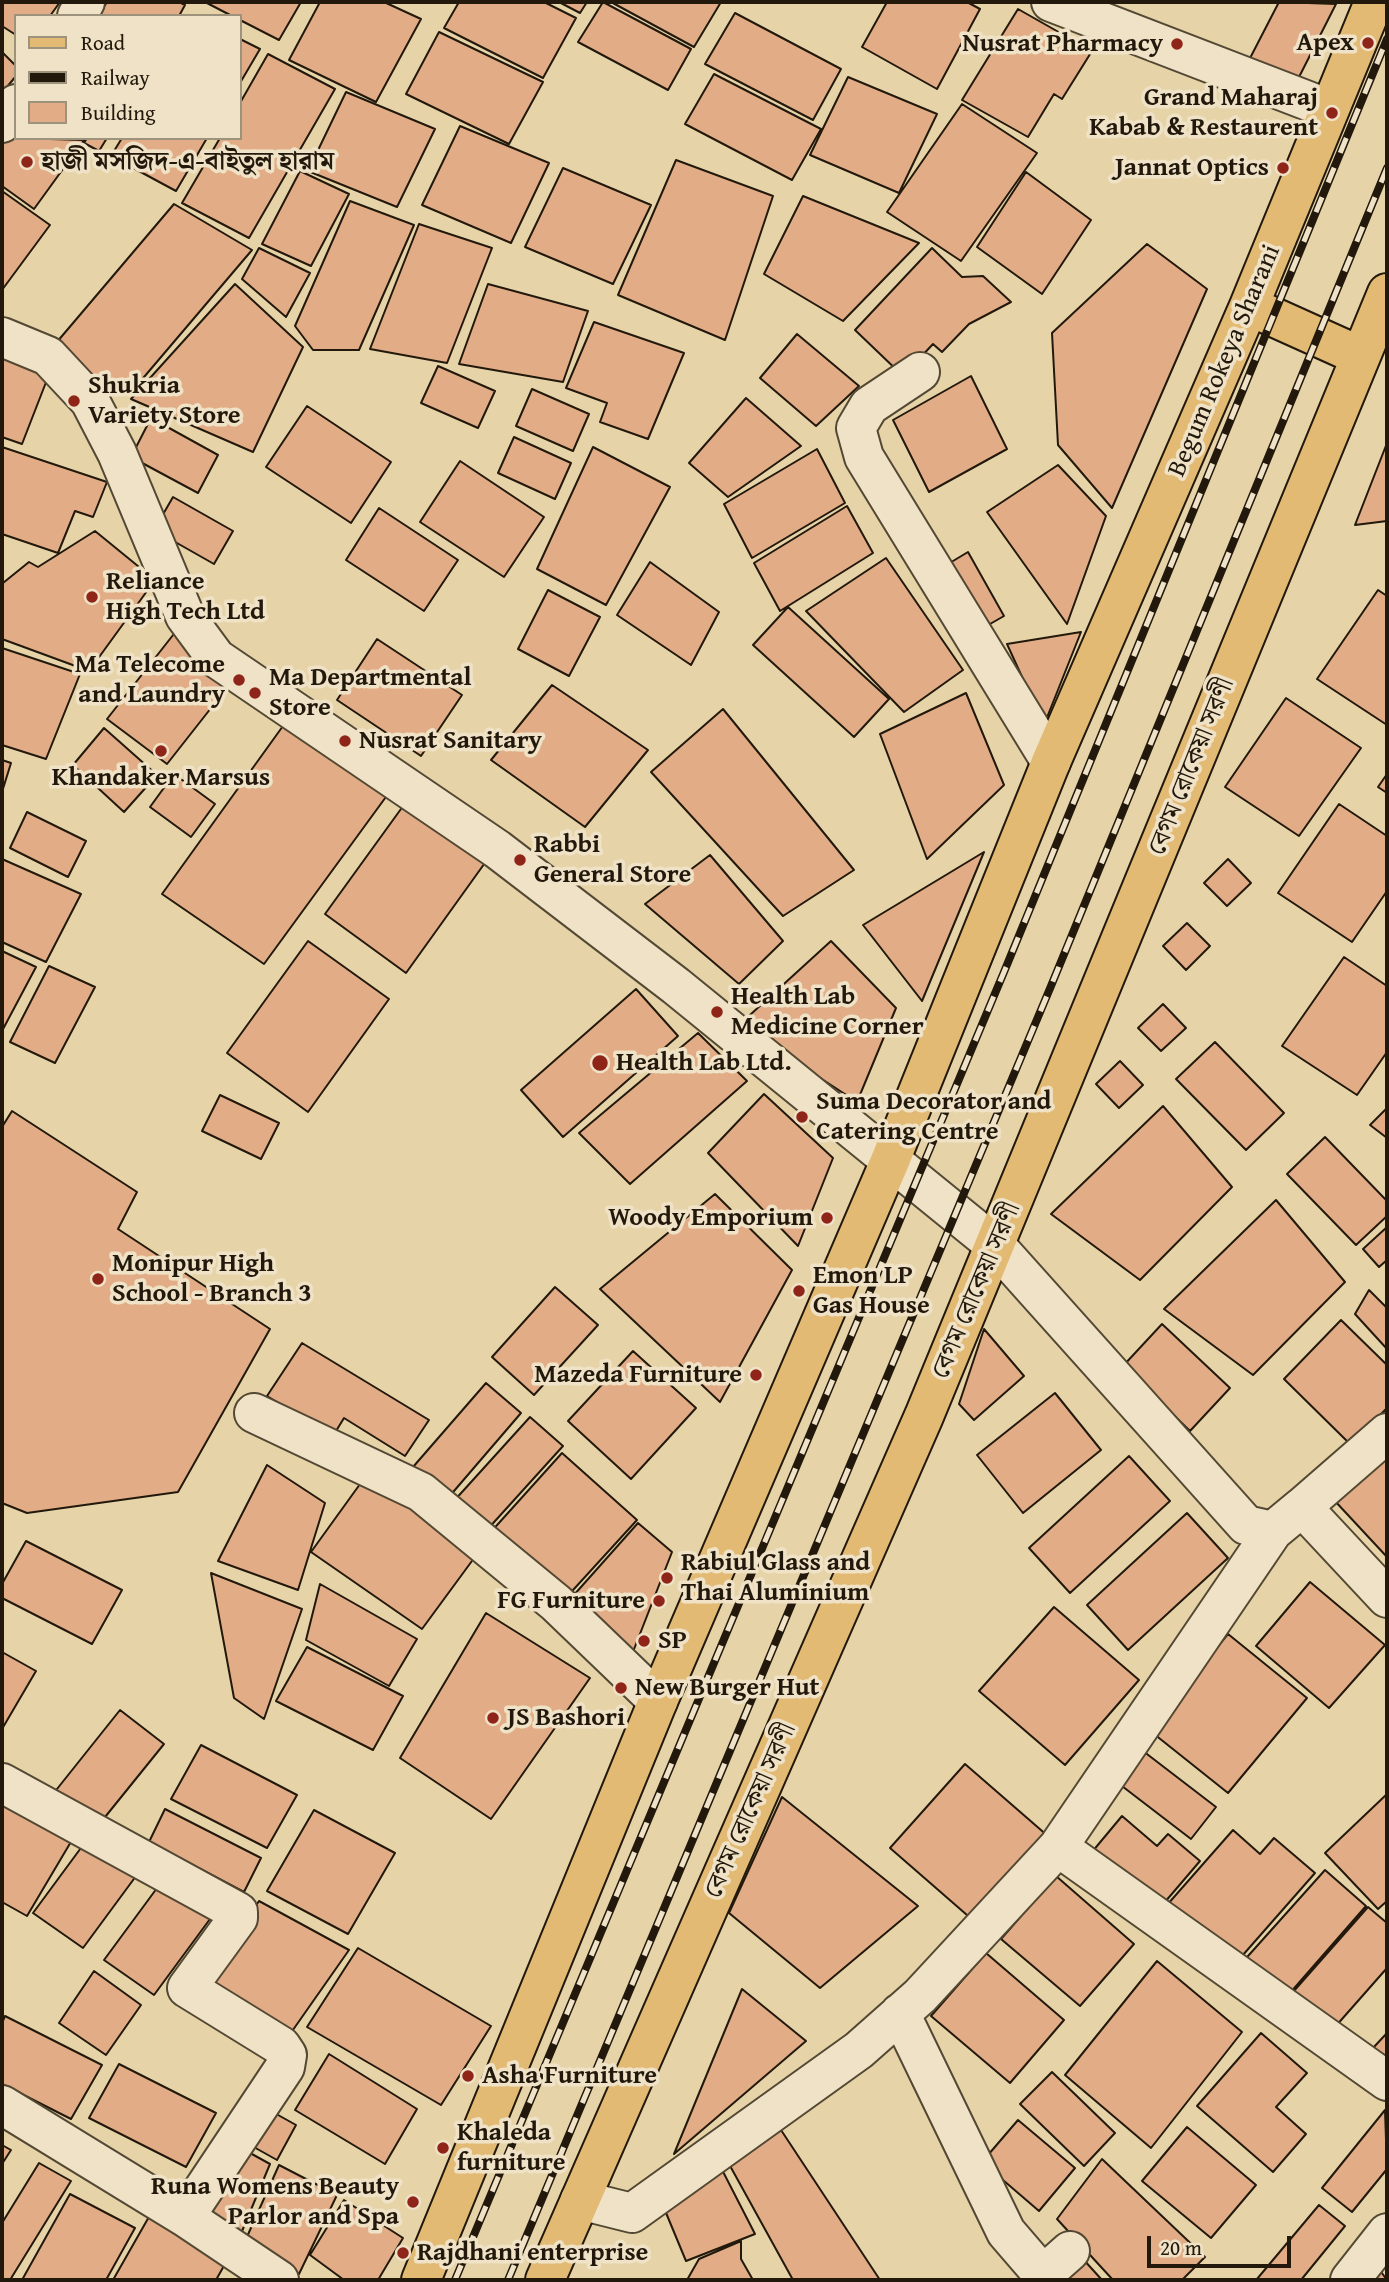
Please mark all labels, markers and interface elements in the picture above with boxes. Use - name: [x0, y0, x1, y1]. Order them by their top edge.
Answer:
- legend: [14, 14, 242, 140]
- text: Road: [81, 27, 125, 58]
- place label: Apex: [1297, 27, 1354, 59]
- place label: Nusrat Pharmacy: [962, 28, 1163, 60]
- marker: Apex: [1360, 35, 1376, 51]
- marker: Nusrat Pharmacy: [1169, 36, 1185, 52]
- text: Railway: [81, 62, 150, 93]
- place label: Grand Maharaj Kabab & Restaurent: [1089, 82, 1318, 144]
- text: Building: [81, 97, 155, 128]
- marker: Grand Maharaj Kabab & Restaurent: [1324, 105, 1340, 121]
- place label: হাজী মসজিদ-এ-বাইতুল হারাম: [41, 146, 334, 178]
- place label: Jannat Optics: [1115, 152, 1269, 184]
- marker: হাজী মসজিদ-এ-বাইতুল হারাম: [19, 154, 35, 170]
- marker: Jannat Optics: [1275, 160, 1291, 176]
- street label: Begum Rokeya Sharani: [1162, 240, 1288, 482]
- place label: Shukria Variety Store: [88, 370, 241, 432]
- marker: Shukria Variety Store: [66, 393, 82, 409]
- place label: Reliance High Tech Ltd: [106, 566, 265, 628]
- marker: Reliance High Tech Ltd: [84, 589, 100, 605]
- place label: Ma Telecome and Laundry: [75, 649, 225, 710]
- place label: Ma Departmental Store: [269, 662, 472, 724]
- marker: Ma Telecome and Laundry: [231, 672, 247, 688]
- street label: বেগম রোকেয়া সরণী: [1142, 674, 1242, 860]
- marker: Ma Departmental Store: [247, 685, 263, 701]
- place label: Nusrat Sanitary: [359, 725, 542, 757]
- marker: Nusrat Sanitary: [337, 733, 353, 749]
- marker: Khandaker Marsus: [153, 743, 169, 759]
- place label: Khandaker Marsus: [52, 762, 270, 794]
- place label: Rabbi General Store: [534, 829, 691, 890]
- marker: Rabbi General Store: [512, 852, 528, 868]
- place label: Health Lab Medicine Corner: [731, 981, 924, 1042]
- marker: Health Lab Medicine Corner: [709, 1004, 725, 1020]
- place label: Health Lab Ltd.: [616, 1047, 792, 1079]
- marker: Health Lab Ltd.: [590, 1053, 610, 1073]
- place label: Suma Decorator and Catering Centre: [816, 1086, 1051, 1148]
- marker: Suma Decorator and Catering Centre: [794, 1109, 810, 1125]
- street label: বেগম রোকেয়া সরণী: [926, 1198, 1028, 1384]
- place label: Woody Emporium: [608, 1202, 813, 1234]
- marker: Woody Emporium: [819, 1210, 835, 1226]
- place label: Monipur High School - Branch 3: [112, 1248, 312, 1310]
- place label: Emon LP Gas House: [813, 1260, 930, 1322]
- marker: Monipur High School - Branch 3: [90, 1271, 106, 1287]
- marker: Emon LP Gas House: [791, 1283, 807, 1299]
- place label: Mazeda Furniture: [534, 1359, 742, 1391]
- marker: Mazeda Furniture: [748, 1367, 764, 1383]
- place label: Rabiul Glass and Thai Aluminium: [681, 1547, 870, 1608]
- marker: Rabiul Glass and Thai Aluminium: [659, 1570, 675, 1586]
- place label: FG Furniture: [497, 1585, 645, 1617]
- marker: FG Furniture: [651, 1593, 667, 1609]
- place label: SP: [658, 1625, 687, 1657]
- marker: SP: [636, 1633, 652, 1649]
- place label: New Burger Hut: [635, 1672, 819, 1704]
- marker: New Burger Hut: [613, 1680, 629, 1696]
- place label: JS Bashori: [507, 1702, 625, 1734]
- marker: JS Bashori: [485, 1710, 501, 1726]
- street label: বেগম রোকেয়া সরণী: [698, 1719, 804, 1903]
- place label: Asha Furniture: [482, 2060, 657, 2092]
- marker: Asha Furniture: [460, 2068, 476, 2084]
- place label: Khaleda furniture: [457, 2117, 565, 2178]
- marker: Khaleda furniture: [435, 2140, 451, 2156]
- place label: Runa Womens Beauty Parlor and Spa: [151, 2171, 399, 2232]
- marker: Runa Womens Beauty Parlor and Spa: [405, 2194, 421, 2210]
- scale bar: [1151, 2222, 1294, 2266]
- text: 20 m: [1160, 2232, 1202, 2263]
- place label: Rajdhani enterprise: [417, 2237, 648, 2269]
- marker: Rajdhani enterprise: [395, 2245, 411, 2261]

